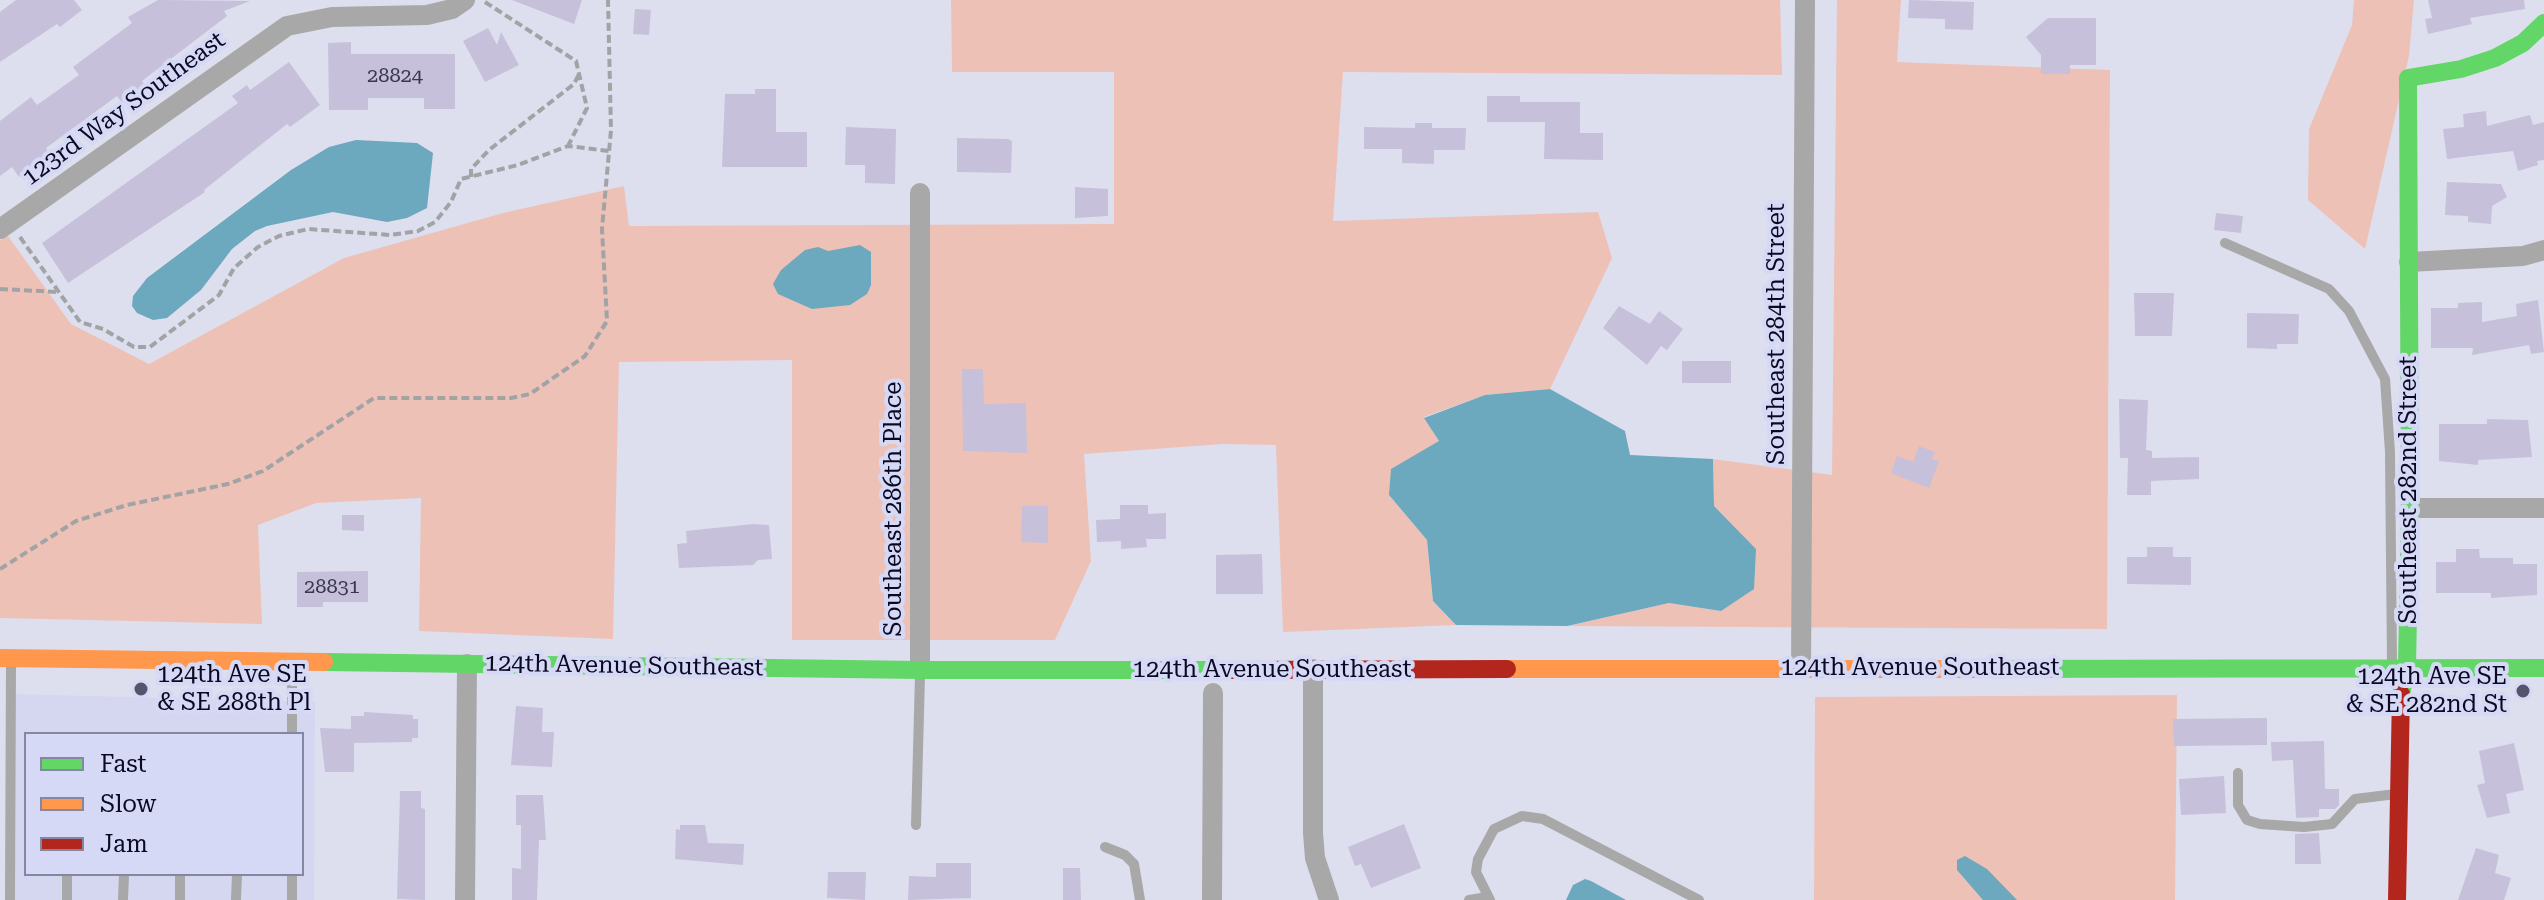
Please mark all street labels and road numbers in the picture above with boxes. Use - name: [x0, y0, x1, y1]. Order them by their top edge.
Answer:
- street label: 123rd Way Southeast: [17, 26, 231, 192]
- street label: Southeast 284th Street: [1763, 203, 1791, 465]
- street label: Southeast 282nd Street: [2395, 356, 2423, 624]
- street label: Southeast 286th Place: [880, 382, 908, 636]
- street label: 124th Avenue Southeast: [484, 649, 764, 683]
- street label: 124th Avenue Southeast: [1781, 654, 2059, 682]
- street label: 124th Avenue Southeast: [1133, 656, 1411, 684]

